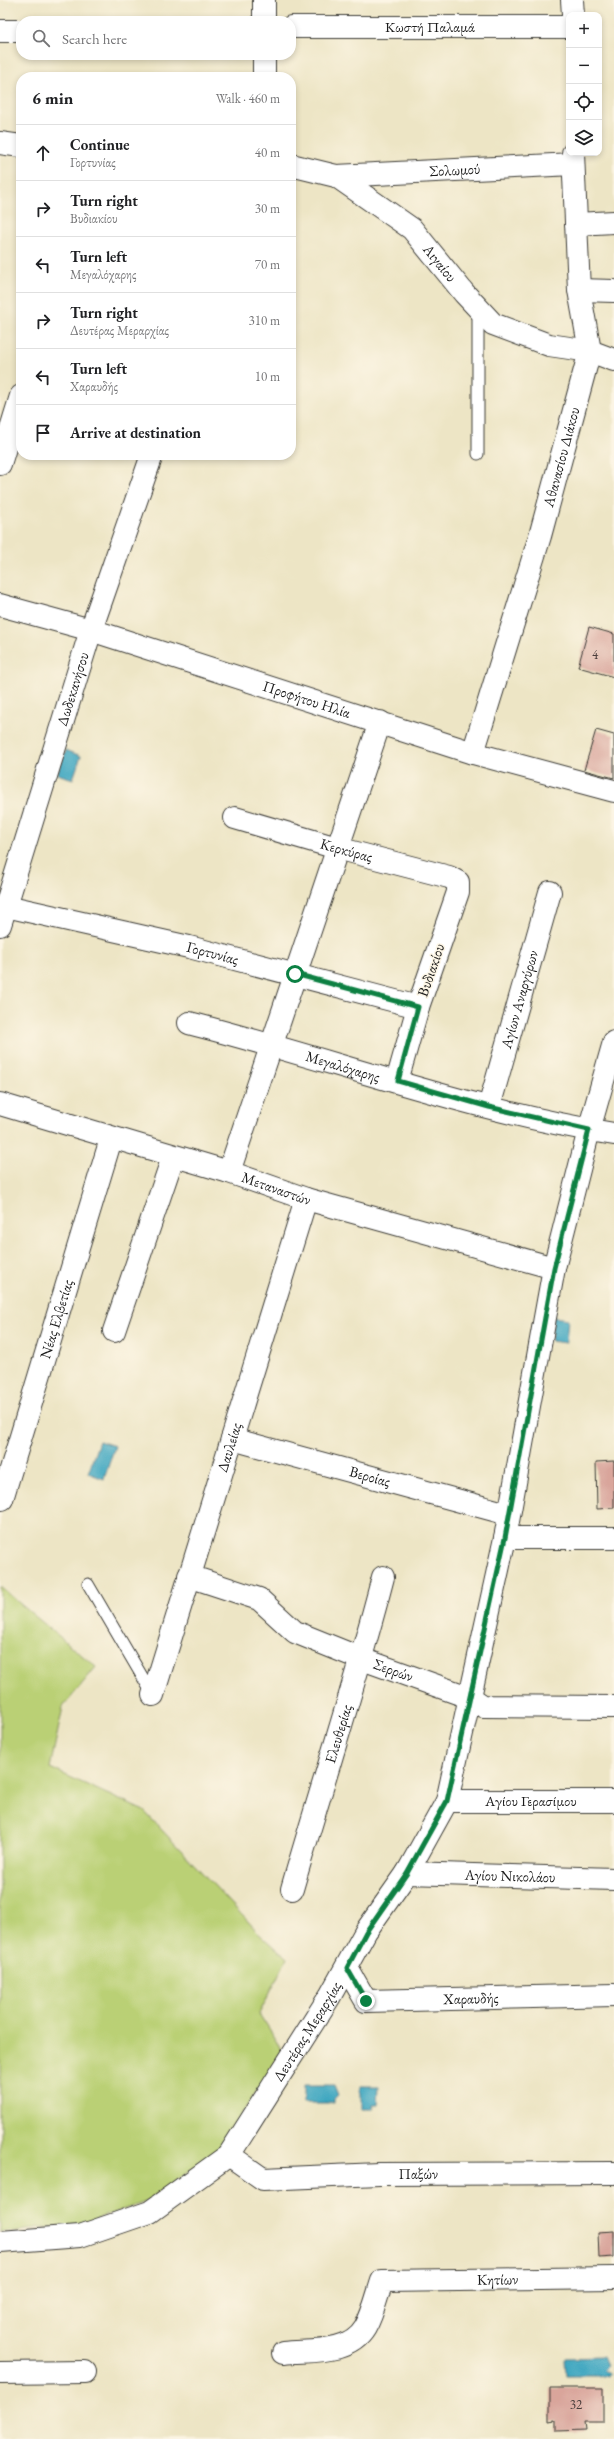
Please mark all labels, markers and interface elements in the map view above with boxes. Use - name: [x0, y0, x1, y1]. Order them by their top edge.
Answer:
- map controls: [566, 12, 602, 156]
- button: +: [566, 12, 602, 48]
- search box: [16, 16, 296, 60]
- street label: Κωστή Παλαμά: [385, 17, 475, 36]
- icon: search: [30, 27, 52, 49]
- text: Search here: [62, 29, 127, 48]
- button: −: [566, 48, 602, 84]
- button: locate: [566, 84, 602, 120]
- text: 6 min: [32, 87, 73, 109]
- text: Walk · 460 m: [216, 90, 280, 107]
- button: layers: [566, 120, 602, 156]
- text: Continue: [70, 135, 130, 154]
- icon: ahead: [32, 142, 54, 164]
- text: 40 m: [255, 144, 280, 161]
- text: Γορτυνίας: [70, 154, 116, 171]
- street label: Σολωμού: [429, 159, 481, 180]
- text: Turn right: [70, 191, 138, 210]
- icon: right: [32, 198, 54, 220]
- text: 30 m: [255, 200, 280, 217]
- text: Βυδιακίου: [70, 210, 118, 227]
- street label: Αιγαίου: [418, 239, 461, 286]
- text: Turn left: [70, 247, 127, 266]
- icon: left: [32, 254, 54, 276]
- text: 70 m: [255, 256, 280, 273]
- text: Μεγαλόχαρης: [70, 266, 136, 283]
- text: Turn right: [70, 303, 138, 322]
- icon: right: [32, 310, 54, 332]
- text: 310 m: [249, 312, 280, 329]
- text: Δευτέρας Μεραρχίας: [70, 322, 169, 339]
- text: Turn left: [70, 359, 127, 378]
- icon: left: [32, 366, 54, 388]
- text: 10 m: [255, 368, 280, 385]
- text: Χαραυδής: [70, 378, 118, 395]
- street label: Αθανασίου Διάκου: [538, 405, 583, 510]
- icon: arrive: [32, 422, 54, 444]
- text: Arrive at destination: [70, 423, 201, 442]
- house number: 4: [592, 646, 599, 663]
- street label: Δωδεκανήσου: [52, 650, 93, 728]
- street label: Προφήτου Ηλία: [261, 676, 353, 722]
- street label: Κερκύρας: [318, 834, 375, 866]
- street label: Γορτυνίας: [185, 937, 241, 969]
- street label: Βυδιακίου: [413, 941, 448, 999]
- street label: Αγίων Αναργύρων: [496, 948, 542, 1051]
- route start: [286, 965, 304, 983]
- street label: Μεγαλόχαρης: [304, 1046, 383, 1086]
- street label: Μεταναστών: [239, 1167, 313, 1209]
- street label: Νέας Ελβετίας: [35, 1277, 77, 1361]
- street label: Δαυλείας: [212, 1420, 245, 1475]
- street label: Βεροίας: [347, 1461, 393, 1491]
- street label: Σερρών: [371, 1654, 416, 1686]
- street label: Ελευθερίας: [320, 1702, 356, 1765]
- street label: Αγίου Γερασίμου: [484, 1791, 577, 1810]
- street label: Αγίου Νικολάου: [463, 1865, 556, 1886]
- street label: Δευτέρας Μεραρχίας: [268, 1978, 345, 2085]
- street label: Χαραυδής: [442, 1988, 499, 2008]
- route end: [357, 1992, 375, 2010]
- street label: Παξών: [399, 2164, 438, 2183]
- street label: Κητίων: [477, 2269, 518, 2289]
- house number: 32: [570, 2396, 583, 2413]

